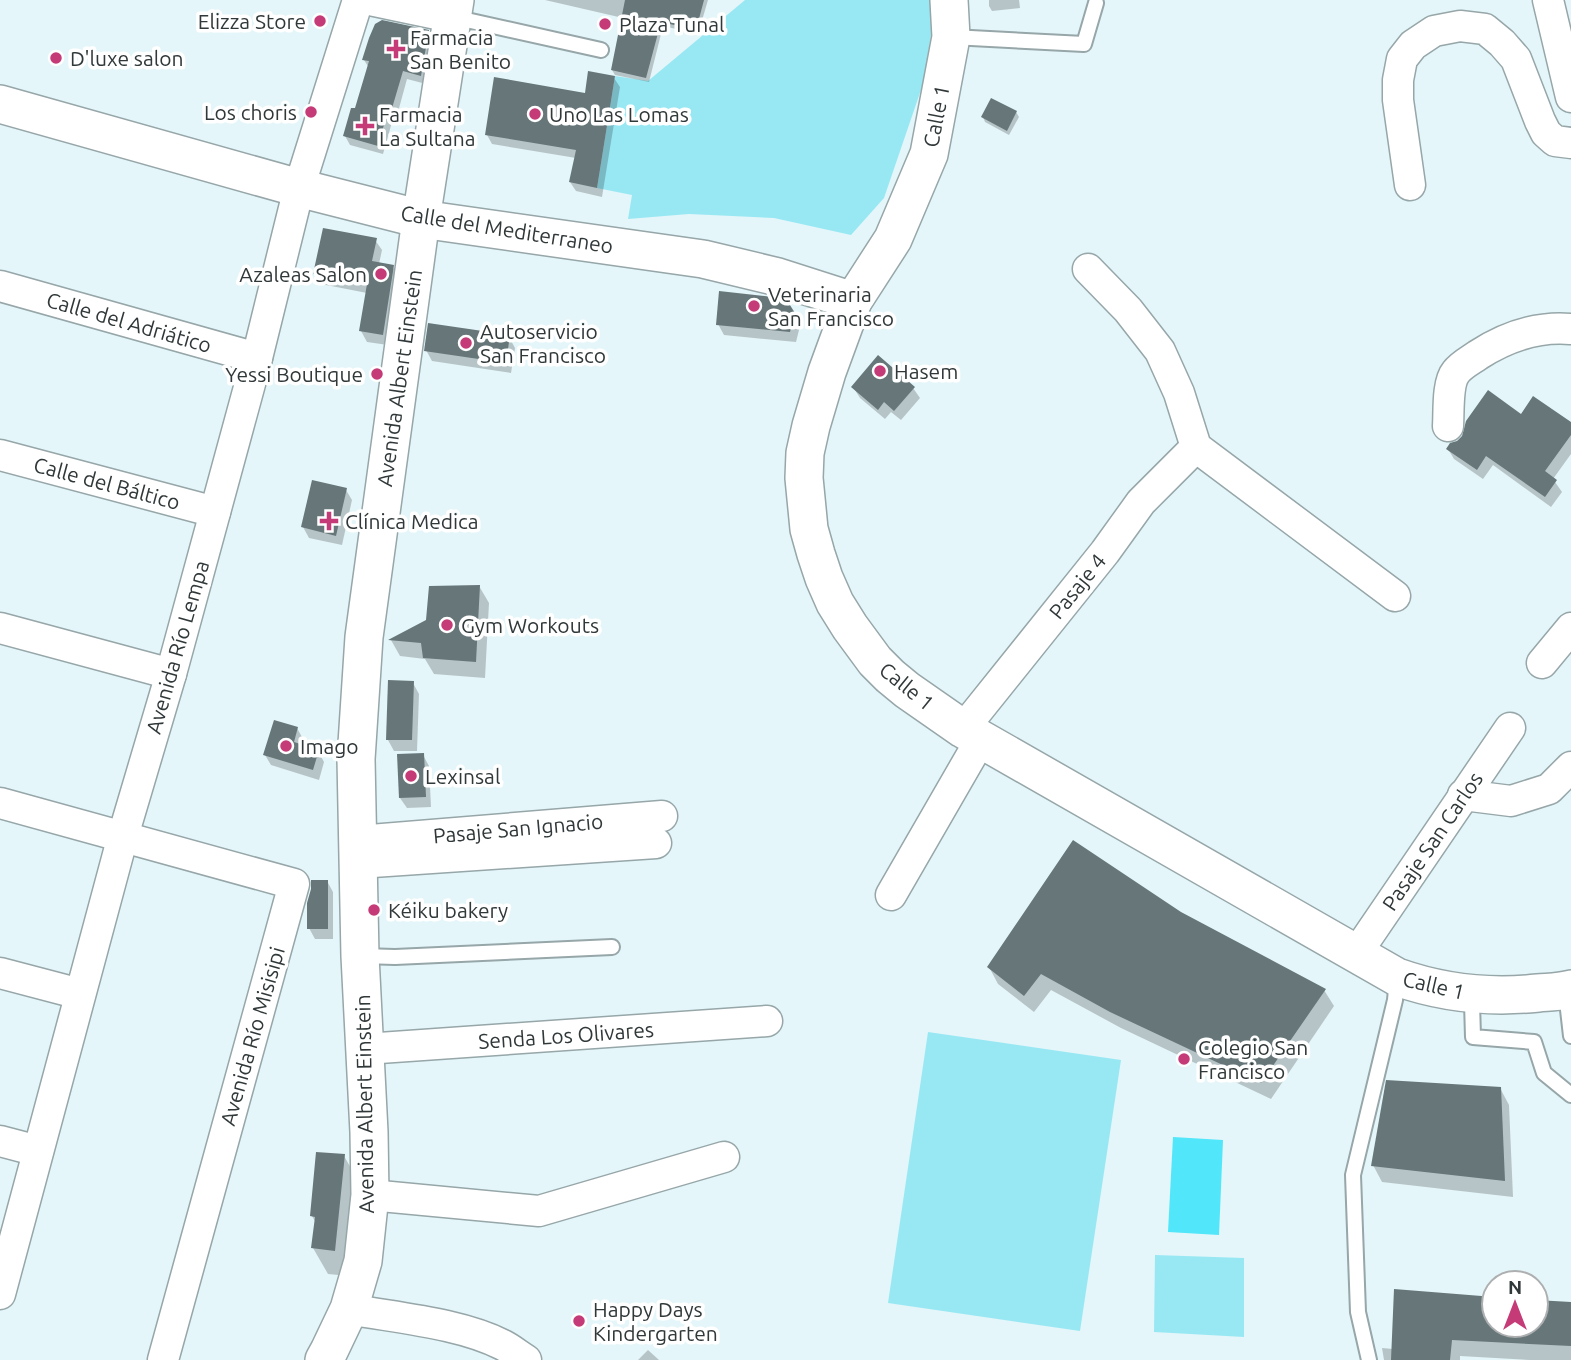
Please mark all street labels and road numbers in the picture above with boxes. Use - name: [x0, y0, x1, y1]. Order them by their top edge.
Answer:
- street label: Calle 1: [918, 83, 954, 149]
- street label: Calle del Mediterraneo: [399, 200, 615, 258]
- street label: Avenida Albert Einstein: [372, 268, 426, 488]
- street label: Calle del Adriático: [44, 287, 214, 357]
- street label: Calle del Báltico: [31, 452, 183, 514]
- street label: Pasaje 4: [1044, 549, 1110, 623]
- street label: Avenida Río Lempa: [141, 558, 213, 736]
- street label: Calle 1: [875, 657, 939, 715]
- street label: Pasaje San Carlos: [1377, 767, 1487, 915]
- street label: Pasaje San Ignacio: [432, 809, 604, 847]
- street label: Avenida Río Misisipi: [215, 944, 289, 1128]
- street label: Calle 1: [1401, 966, 1467, 1004]
- street label: Avenida Albert Einstein: [350, 994, 378, 1214]
- street label: Senda Los Olivares: [477, 1017, 655, 1053]

